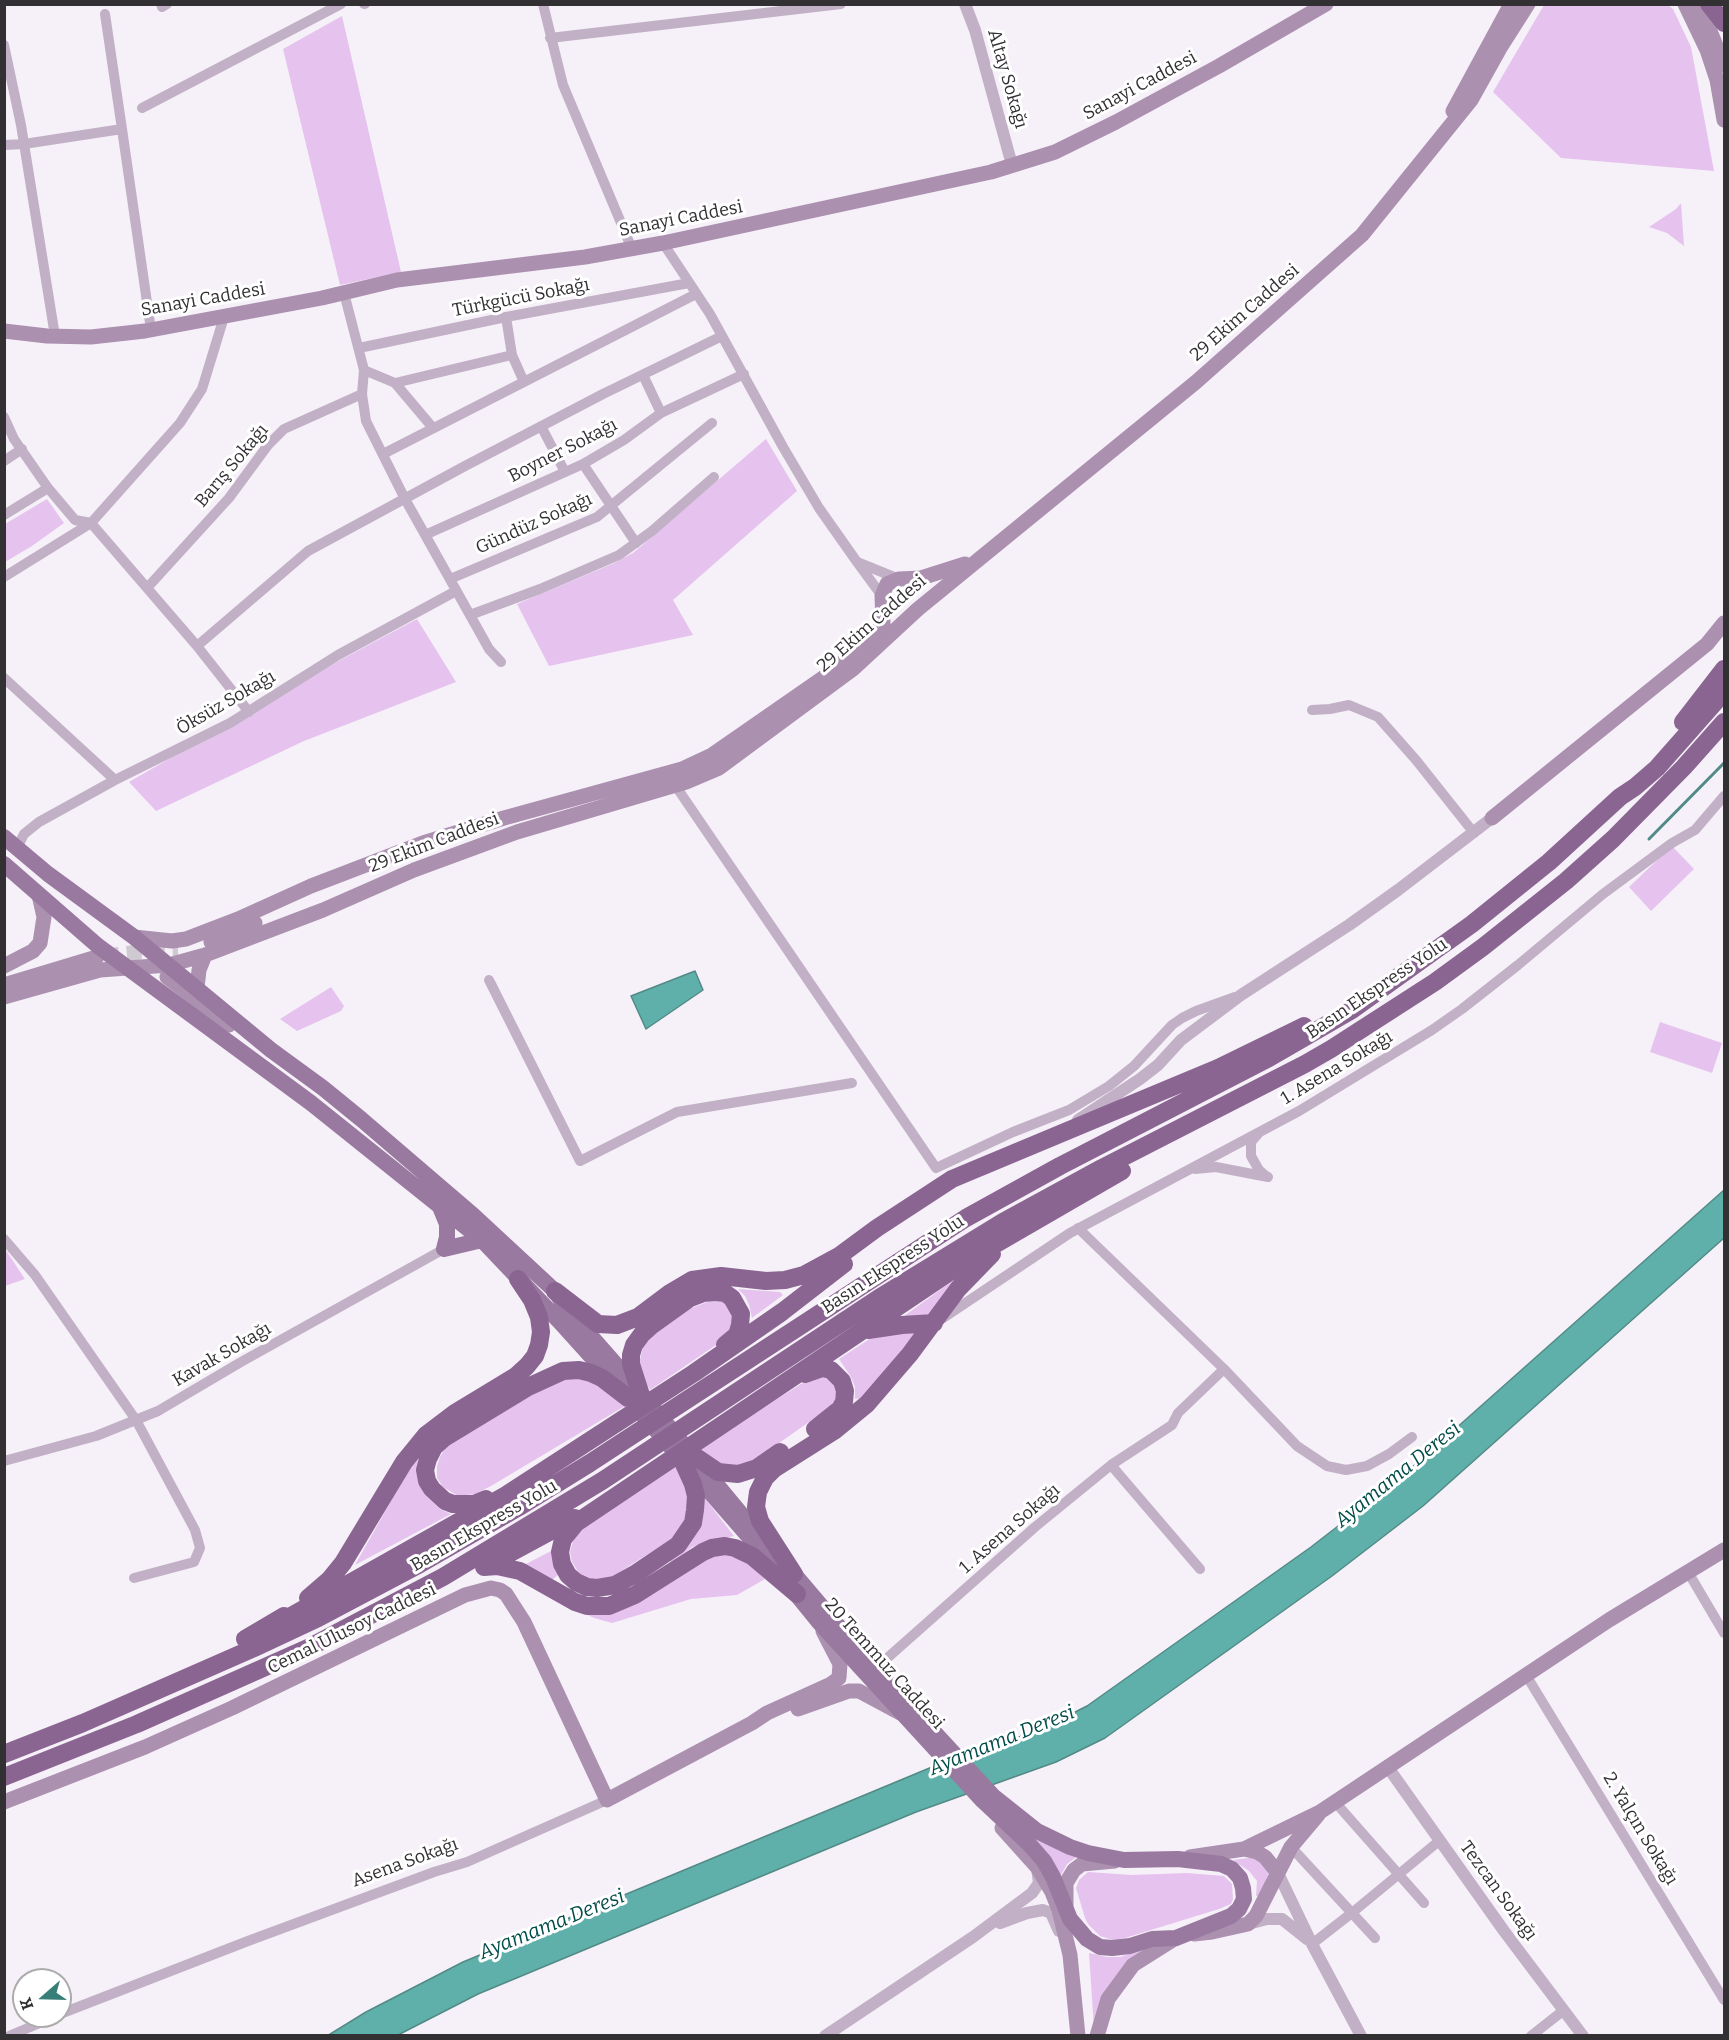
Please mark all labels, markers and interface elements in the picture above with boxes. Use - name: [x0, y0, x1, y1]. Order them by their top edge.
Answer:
- street label: Altay Sokağı: [983, 27, 1031, 131]
- street label: Sanayi Caddesi: [1080, 47, 1200, 125]
- street label: Sanayi Caddesi: [617, 196, 745, 242]
- street label: 29 Ekim Caddesi: [1186, 260, 1304, 366]
- street label: Türkgücü Sokağı: [451, 274, 591, 322]
- street label: Sanayi Caddesi: [139, 278, 267, 322]
- street label: Boyner Sokağı: [505, 414, 621, 488]
- street label: Barış Sokağı: [191, 420, 273, 512]
- street label: Gündüz Sokağı: [472, 489, 596, 559]
- street label: 29 Ekim Caddesi: [813, 571, 931, 677]
- street label: Öksüz Sokağı: [173, 666, 279, 740]
- street label: 29 Ekim Caddesi: [366, 808, 502, 878]
- street label: Basın Ekspress Yolu: [1302, 934, 1452, 1044]
- street label: 1. Asena Sokağı: [1277, 1026, 1397, 1110]
- street label: Basın Ekspress Yolu: [818, 1211, 968, 1319]
- street label: Kavak Sokağı: [169, 1318, 275, 1392]
- water label: Ayamama Deresi: [1330, 1417, 1466, 1533]
- street label: Basın Ekspress Yolu: [407, 1475, 561, 1577]
- street label: 1. Asena Sokağı: [955, 1479, 1065, 1579]
- street label: Cemal Ulusoy Caddesi: [264, 1579, 440, 1679]
- street label: 20 Temmuz Caddesi: [820, 1594, 948, 1734]
- water label: Ayamama Deresi: [926, 1701, 1078, 1781]
- street label: 2. Yalçın Sokağı: [1598, 1769, 1682, 1889]
- street label: Asena Sokağı: [349, 1834, 461, 1892]
- street label: Tezcan Sokağı: [1455, 1837, 1541, 1945]
- water label: Ayamama Deresi: [476, 1885, 628, 1965]
- north arrow: [12, 1968, 72, 2028]
- text: K: [16, 1995, 37, 2012]

